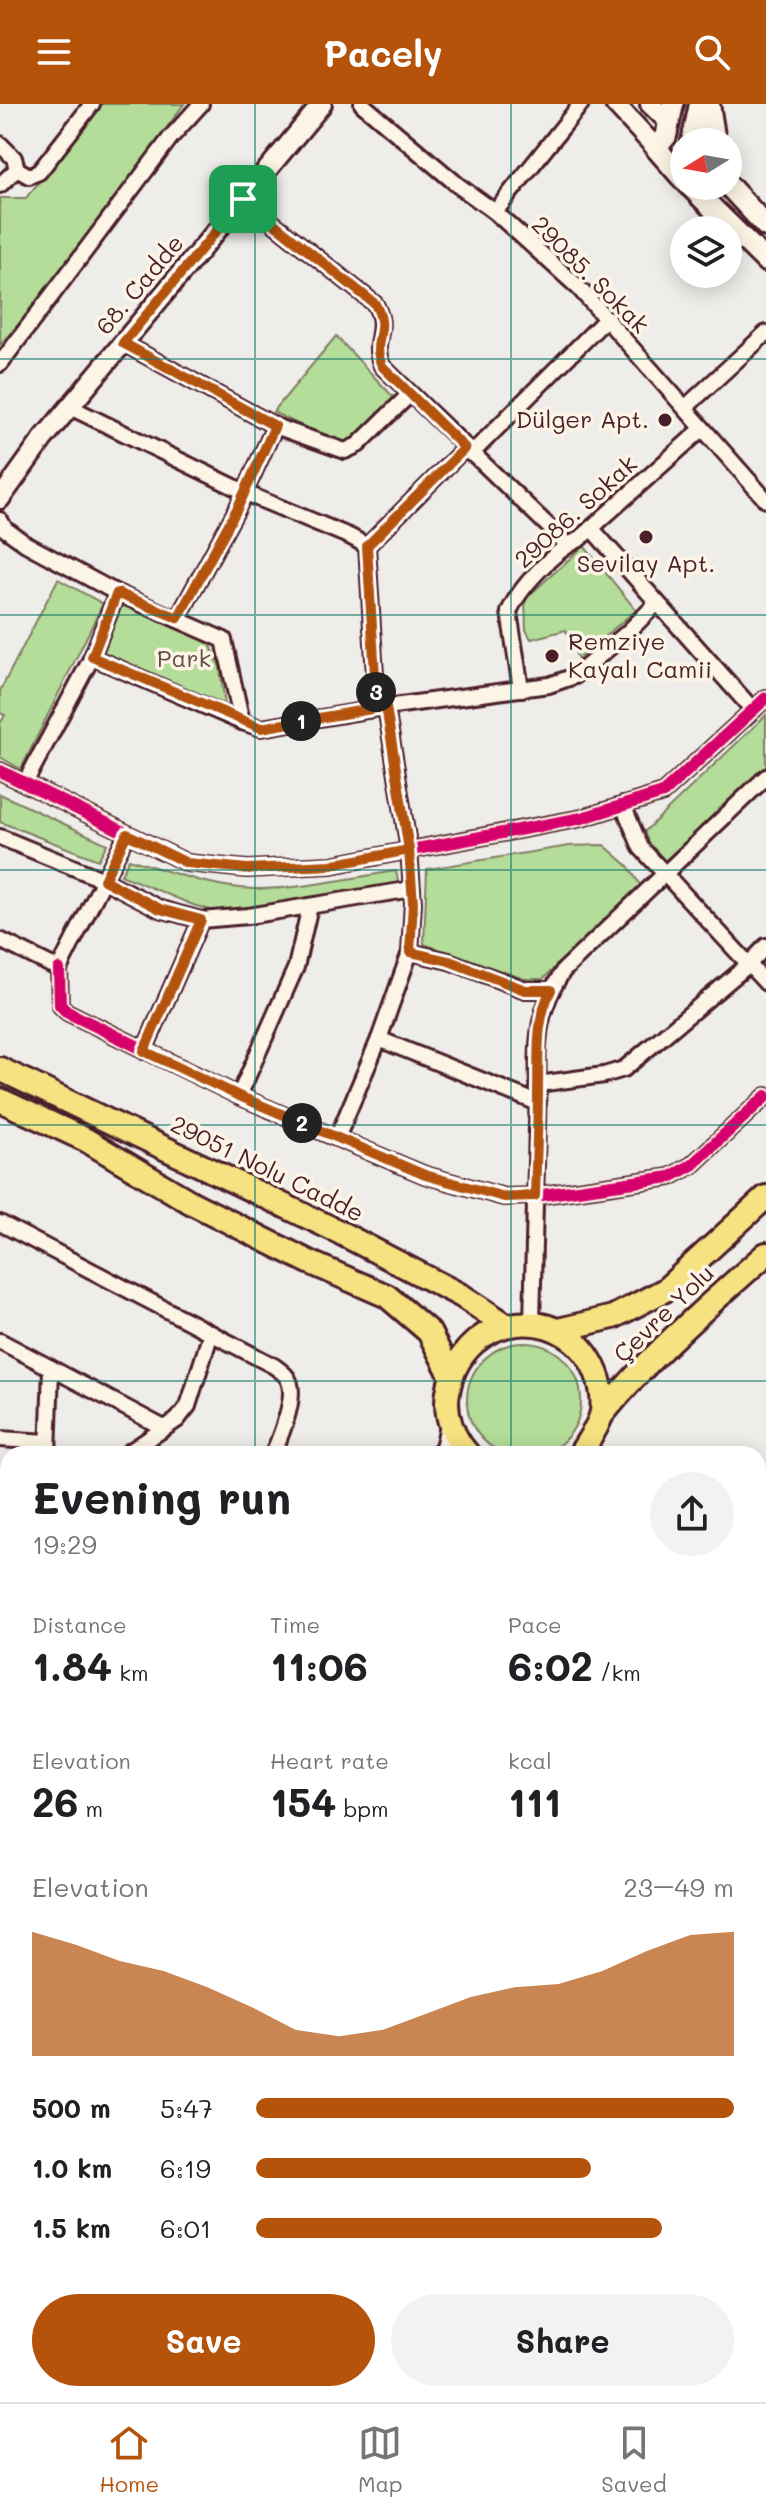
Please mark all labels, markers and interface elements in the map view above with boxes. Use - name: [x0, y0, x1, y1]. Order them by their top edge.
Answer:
- text: Pacely: [324, 29, 442, 76]
- icon: menu: [32, 30, 76, 74]
- icon: search: [690, 30, 734, 74]
- north arrow: [670, 128, 742, 200]
- map controls: [670, 128, 742, 288]
- pin: [209, 165, 277, 233]
- icon: arrive: [221, 177, 265, 221]
- street label: 29085. Sokak: [526, 209, 656, 339]
- button: layers: [670, 216, 742, 288]
- street label: 68. Cadde: [88, 228, 190, 340]
- place label: Dülger Apt.: [516, 403, 649, 434]
- marker: Dülger Apt.: [656, 411, 674, 429]
- street label: 29086. Sokak: [507, 448, 643, 574]
- marker: Sevilay Apt.: [637, 528, 655, 546]
- place label: Sevilay Apt.: [577, 547, 715, 578]
- place label: Remziye Kayalı Camii: [568, 625, 712, 684]
- park label: Park: [157, 642, 211, 673]
- marker: Remziye Kayalı Camii: [543, 647, 561, 665]
- pin: 3: [356, 672, 396, 712]
- text: 3: [369, 677, 383, 706]
- pin: 1: [281, 701, 321, 741]
- text: 1: [296, 706, 306, 735]
- pin: 2: [282, 1103, 322, 1143]
- street label: 29051 Nolu Cadde: [166, 1110, 368, 1228]
- street label: Çevre Yolu: [606, 1257, 720, 1369]
- text: Evening run: [32, 1468, 291, 1525]
- button: share: [650, 1472, 734, 1556]
- text: 19:29: [32, 1527, 97, 1561]
- text: Distance: [32, 1610, 127, 1639]
- text: Time: [270, 1610, 320, 1639]
- text: Pace: [508, 1610, 562, 1639]
- text: 1.84: [32, 1639, 112, 1691]
- text: 11:06: [270, 1639, 368, 1691]
- text: 6:02: [508, 1639, 593, 1691]
- text: km: [112, 1658, 148, 1687]
- text: /km: [593, 1658, 641, 1687]
- text: Elevation: [32, 1746, 131, 1775]
- text: Heart rate: [270, 1746, 389, 1775]
- text: kcal: [508, 1746, 552, 1775]
- text: 26: [32, 1775, 79, 1827]
- text: 154: [270, 1775, 336, 1827]
- text: 111: [508, 1775, 561, 1827]
- text: m: [79, 1794, 103, 1823]
- text: bpm: [336, 1794, 389, 1823]
- text: Elevation: [32, 1870, 149, 1904]
- text: 23–49 m: [623, 1870, 734, 1904]
- text: 500 m: [32, 2091, 111, 2125]
- text: 5:47: [160, 2091, 213, 2125]
- text: 1.0 km: [32, 2151, 112, 2185]
- text: 6:19: [160, 2151, 211, 2185]
- text: 1.5 km: [32, 2211, 111, 2245]
- text: 6:01: [160, 2211, 211, 2245]
- button: Save: [32, 2294, 375, 2386]
- button: Share: [391, 2294, 734, 2386]
- tab: Home: [99, 2421, 159, 2498]
- tab: Map: [358, 2421, 403, 2498]
- tab: Saved: [601, 2421, 667, 2498]

